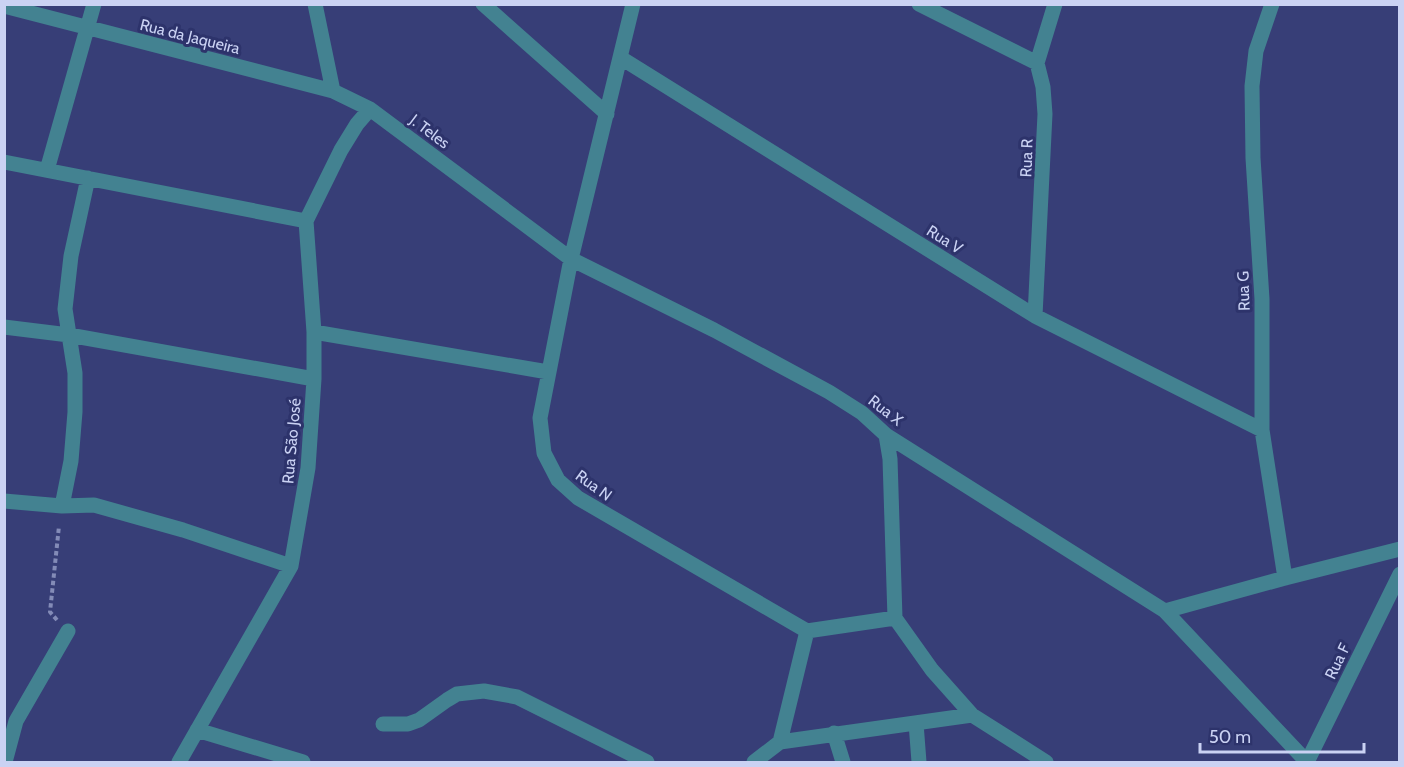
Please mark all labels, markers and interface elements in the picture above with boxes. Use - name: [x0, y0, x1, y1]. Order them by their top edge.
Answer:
- street label: Rua da Jaqueira: [138, 15, 242, 58]
- street label: J. Teles: [405, 110, 454, 153]
- street label: Rua R: [1016, 138, 1037, 178]
- street label: Rua V: [923, 221, 966, 258]
- street label: Rua G: [1233, 271, 1254, 311]
- street label: Rua X: [865, 391, 907, 430]
- street label: Rua São José: [278, 397, 305, 485]
- street label: Rua N: [572, 466, 616, 505]
- street label: Rua F: [1321, 640, 1354, 682]
- scale bar: [1200, 716, 1364, 754]
- text: 50 m: [1209, 726, 1251, 748]

